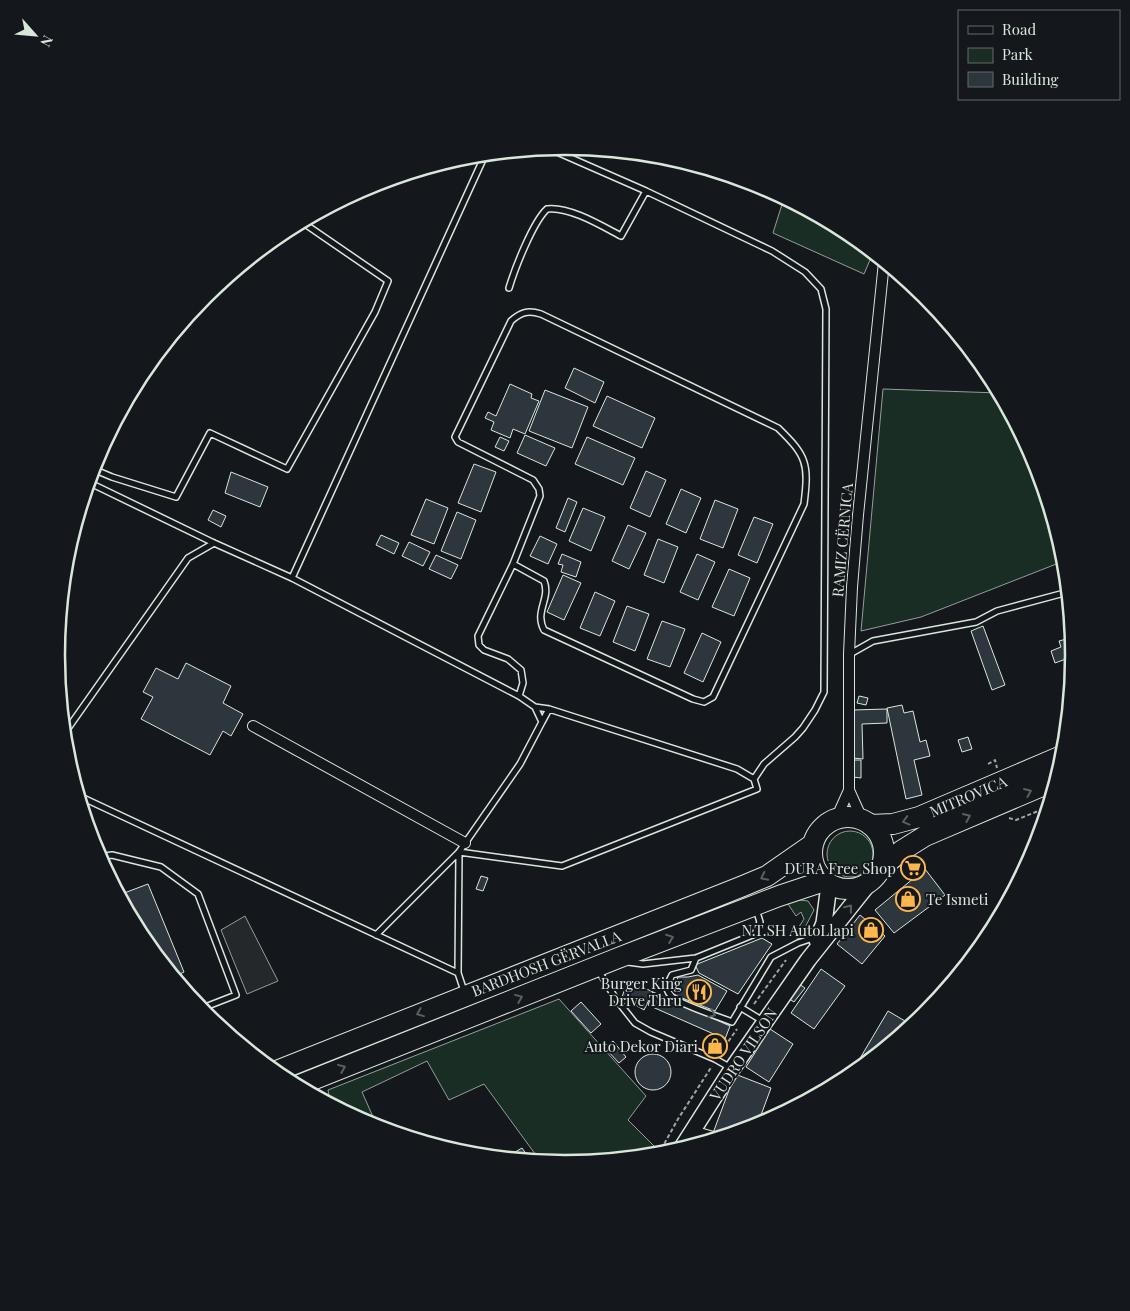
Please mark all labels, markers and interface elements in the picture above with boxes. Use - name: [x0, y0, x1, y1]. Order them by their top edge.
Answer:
- north arrow: [10, 10, 60, 60]
- legend: [958, 10, 1120, 100]
- text: Road: [1002, 19, 1036, 39]
- text: N: [36, 32, 58, 50]
- text: Park: [1002, 44, 1034, 64]
- text: Building: [1002, 69, 1059, 89]
- street label: RAMIZ CËRNICA: [827, 482, 857, 598]
- street label: MITROVICA: [926, 771, 1010, 821]
- one-way arrow: [1023, 787, 1032, 798]
- one-way arrow: [963, 813, 971, 823]
- one-way arrow: [902, 815, 911, 825]
- supermarket icon: DURA Free Shop: [900, 855, 926, 881]
- place label: DURA Free Shop: [784, 858, 896, 878]
- one-way arrow: [760, 871, 769, 881]
- shop icon: Te Ismeti: [895, 886, 921, 912]
- place label: Te Ismeti: [926, 889, 989, 909]
- one-way arrow: [844, 905, 852, 914]
- shop icon: N.T.SH AutoLlapi: [858, 917, 884, 943]
- place label: N.T.SH AutoLlapi: [741, 920, 855, 940]
- street label: BARDHOSH GËRVALLA: [469, 925, 624, 1001]
- one-way arrow: [665, 934, 674, 944]
- place label: Burger King Drive Thru: [601, 973, 682, 1010]
- restaurant icon: Burger King Drive Thru: [686, 979, 712, 1005]
- one-way arrow: [514, 994, 523, 1004]
- street label: VUDRO VILSON: [704, 1004, 782, 1105]
- one-way arrow: [416, 1007, 425, 1017]
- one-way arrow: [707, 1008, 716, 1018]
- shop icon: Auto Dekor Diari: [702, 1033, 728, 1059]
- place label: Auto Dekor Diari: [584, 1036, 699, 1056]
- one-way arrow: [337, 1064, 346, 1074]

